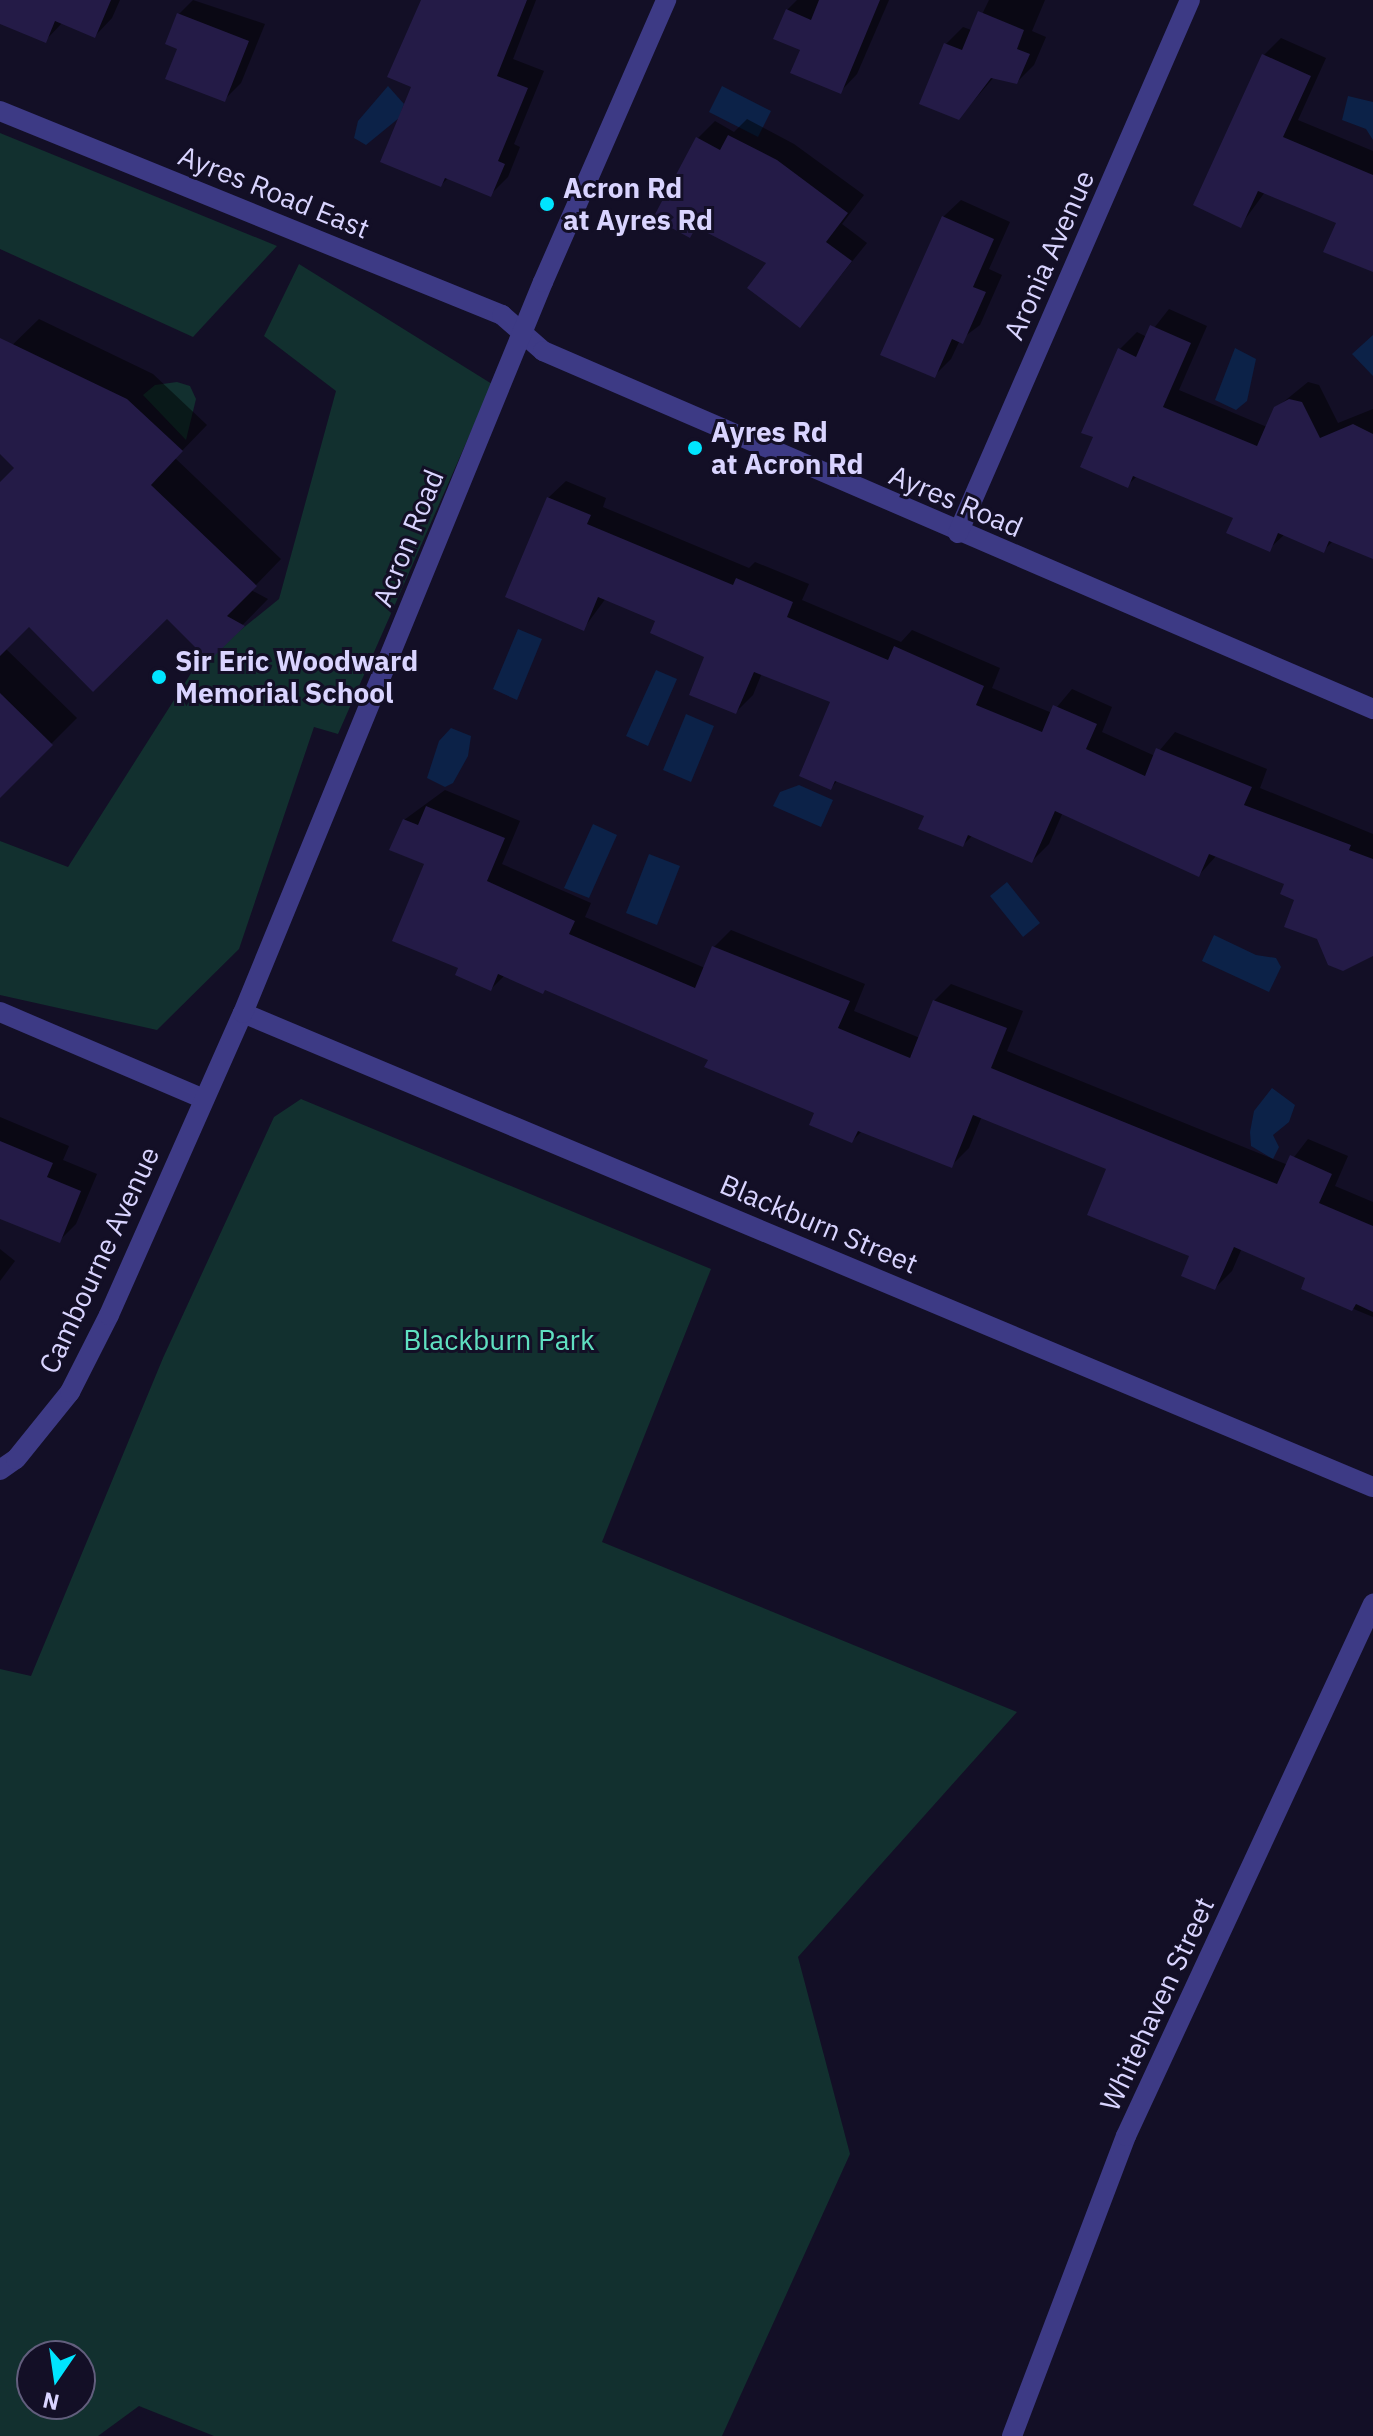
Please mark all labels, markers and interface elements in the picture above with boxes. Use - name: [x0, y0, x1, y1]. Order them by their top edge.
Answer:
- street label: Ayres Road East: [174, 138, 374, 246]
- street label: Aronia Avenue: [997, 165, 1101, 345]
- place label: Acron Rd at Ayres Rd: [563, 171, 713, 237]
- marker: Acron Rd at Ayres Rd: [538, 195, 556, 213]
- place label: Ayres Rd at Acron Rd: [711, 415, 863, 481]
- marker: Ayres Rd at Acron Rd: [686, 439, 704, 457]
- street label: Ayres Road: [884, 458, 1028, 544]
- street label: Acron Road: [365, 465, 451, 611]
- place label: Sir Eric Woodward Memorial School: [175, 644, 418, 710]
- marker: Sir Eric Woodward Memorial School: [150, 668, 168, 686]
- street label: Cambourne Avenue: [32, 1141, 166, 1379]
- street label: Blackburn Street: [715, 1167, 923, 1281]
- park label: Blackburn Park: [403, 1323, 595, 1357]
- street label: Whitehaven Street: [1093, 1892, 1221, 2116]
- north arrow: [16, 2340, 96, 2420]
- text: N: [40, 2386, 62, 2418]

